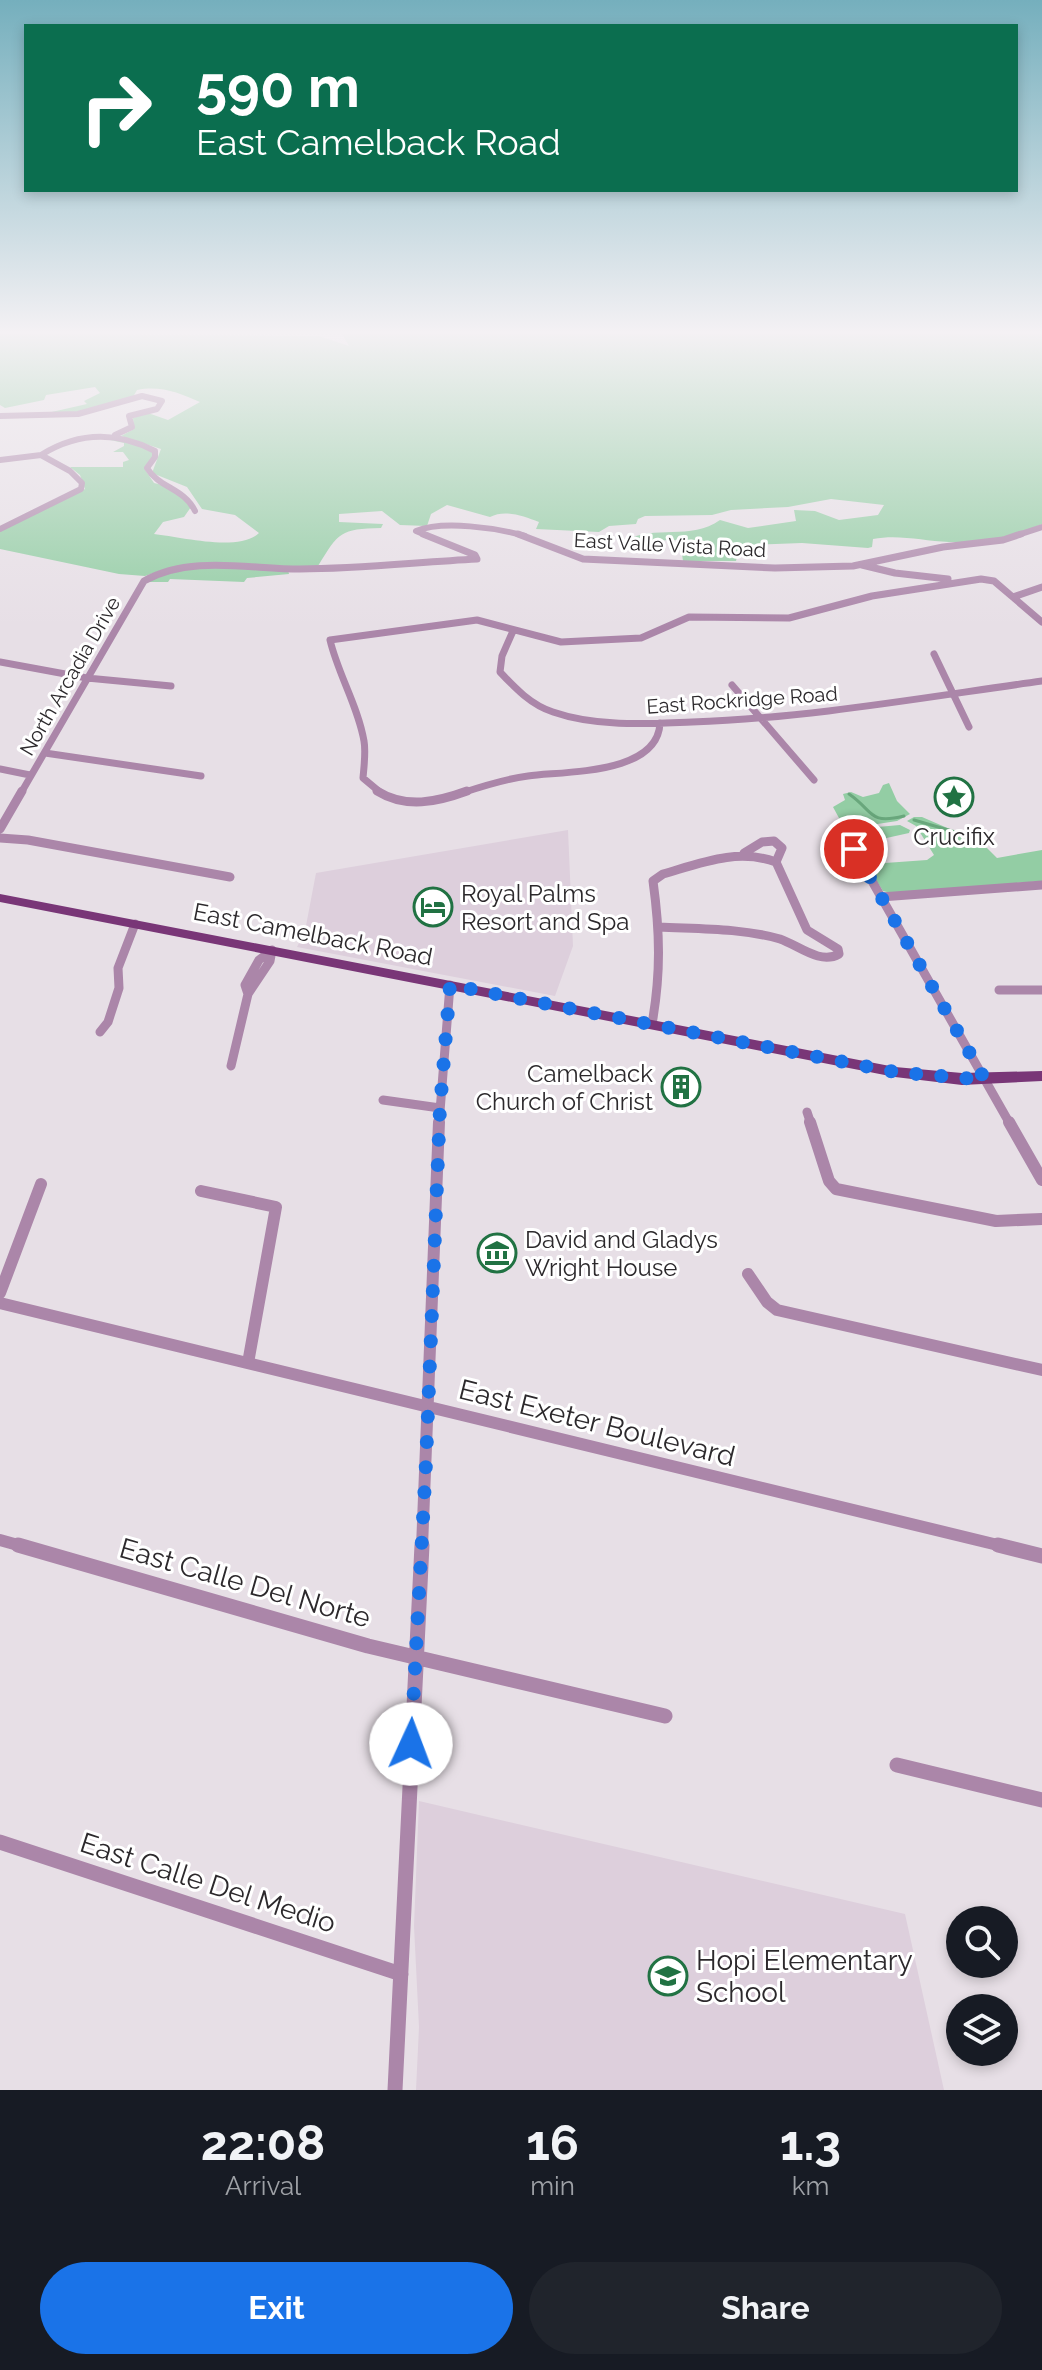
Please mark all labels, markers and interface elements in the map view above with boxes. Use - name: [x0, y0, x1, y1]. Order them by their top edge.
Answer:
- text: 590 m: [196, 54, 360, 120]
- icon: right: [64, 56, 168, 160]
- text: East Camelback Road: [196, 121, 561, 163]
- street label: East Valle Vista Road: [573, 528, 767, 562]
- street label: North Arcadia Drive: [15, 592, 125, 760]
- street label: East Rockridge Road: [646, 681, 838, 719]
- place icon: Crucifix: [933, 776, 975, 818]
- pin: [820, 815, 888, 883]
- place label: Crucifix: [913, 822, 995, 851]
- icon: arrive: [832, 827, 876, 871]
- place label: Royal Palms Resort and Spa: [461, 879, 629, 936]
- hotel icon: Royal Palms Resort and Spa: [412, 886, 454, 928]
- street label: East Camelback Road: [191, 897, 435, 971]
- place label: Camelback Church of Christ: [476, 1059, 653, 1116]
- building icon: Camelback Church of Christ: [660, 1066, 702, 1108]
- place label: David and Gladys Wright House: [525, 1225, 718, 1282]
- museum icon: David and Gladys Wright House: [476, 1232, 518, 1274]
- street label: East Exeter Boulevard: [456, 1373, 738, 1473]
- street label: East Calle Del Norte: [116, 1531, 374, 1635]
- position arrow: [369, 1702, 453, 1786]
- street label: East Calle Del Medio: [76, 1826, 340, 1940]
- map controls: [946, 1906, 1018, 2066]
- button: search: [946, 1906, 1018, 1978]
- place label: Hopi Elementary School: [696, 1944, 913, 2009]
- school or university icon: Hopi Elementary School: [647, 1955, 689, 1997]
- button: layers: [946, 1994, 1018, 2066]
- text: 22:08: [201, 2115, 325, 2171]
- text: 16: [526, 2115, 579, 2171]
- text: 1.3: [780, 2115, 841, 2171]
- text: Arrival: [225, 2171, 301, 2201]
- text: min: [530, 2171, 575, 2201]
- text: km: [792, 2171, 829, 2201]
- button: Exit: [40, 2262, 513, 2354]
- button: Share: [529, 2262, 1002, 2354]

